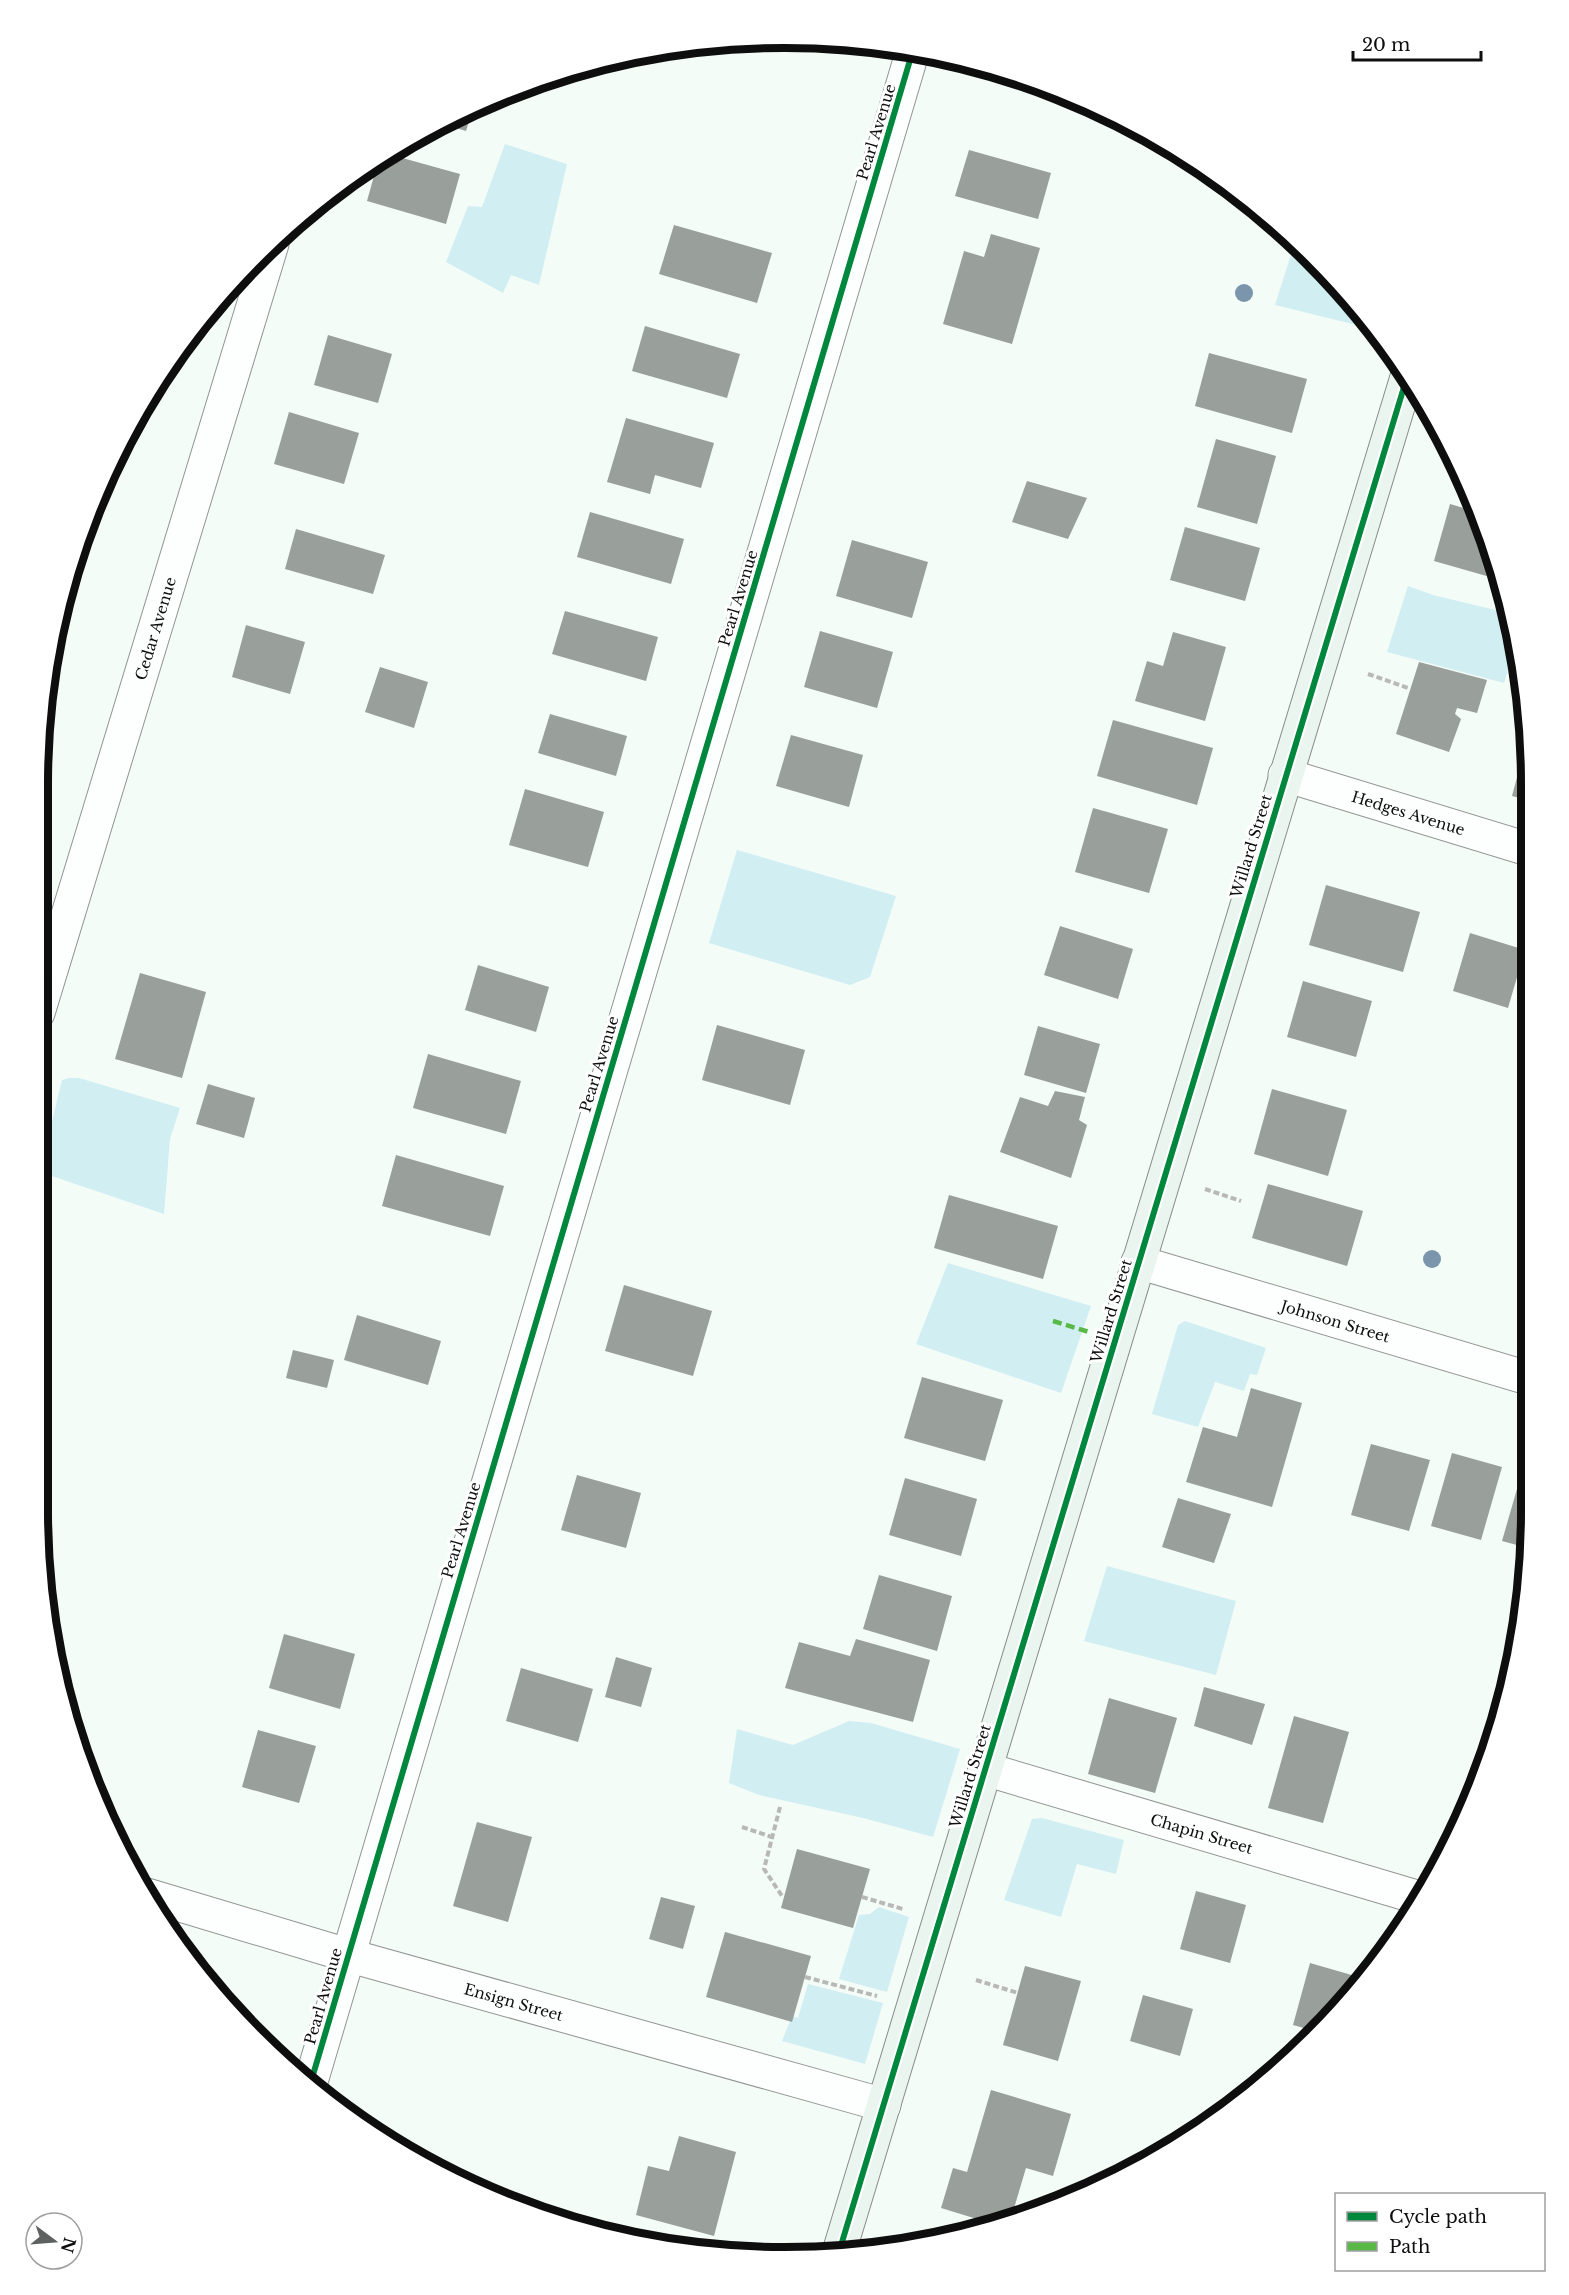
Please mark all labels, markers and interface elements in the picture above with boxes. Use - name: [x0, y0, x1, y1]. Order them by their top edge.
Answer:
- scale bar: [1353, 24, 1480, 62]
- text: 20 m: [1362, 34, 1410, 56]
- street label: Pearl Avenue: [852, 82, 900, 182]
- street label: Pearl Avenue: [714, 548, 762, 648]
- street label: Cedar Avenue: [130, 575, 180, 682]
- street label: Hedges Avenue: [1349, 786, 1467, 839]
- street label: Willard Street: [1226, 792, 1276, 901]
- street label: Pearl Avenue: [575, 1014, 623, 1114]
- street label: Willard Street: [1086, 1257, 1136, 1366]
- street label: Johnson Street: [1277, 1295, 1392, 1346]
- street label: Pearl Avenue: [437, 1480, 485, 1580]
- street label: Willard Street: [945, 1722, 995, 1831]
- street label: Chapin Street: [1148, 1809, 1255, 1857]
- street label: Pearl Avenue: [300, 1945, 346, 2047]
- street label: Ensign Street: [462, 1979, 566, 2025]
- legend: [1335, 2193, 1545, 2271]
- text: Cycle path: [1389, 2206, 1487, 2228]
- north arrow: [24, 2211, 84, 2271]
- text: N: [57, 2235, 80, 2255]
- text: Path: [1389, 2236, 1430, 2258]

